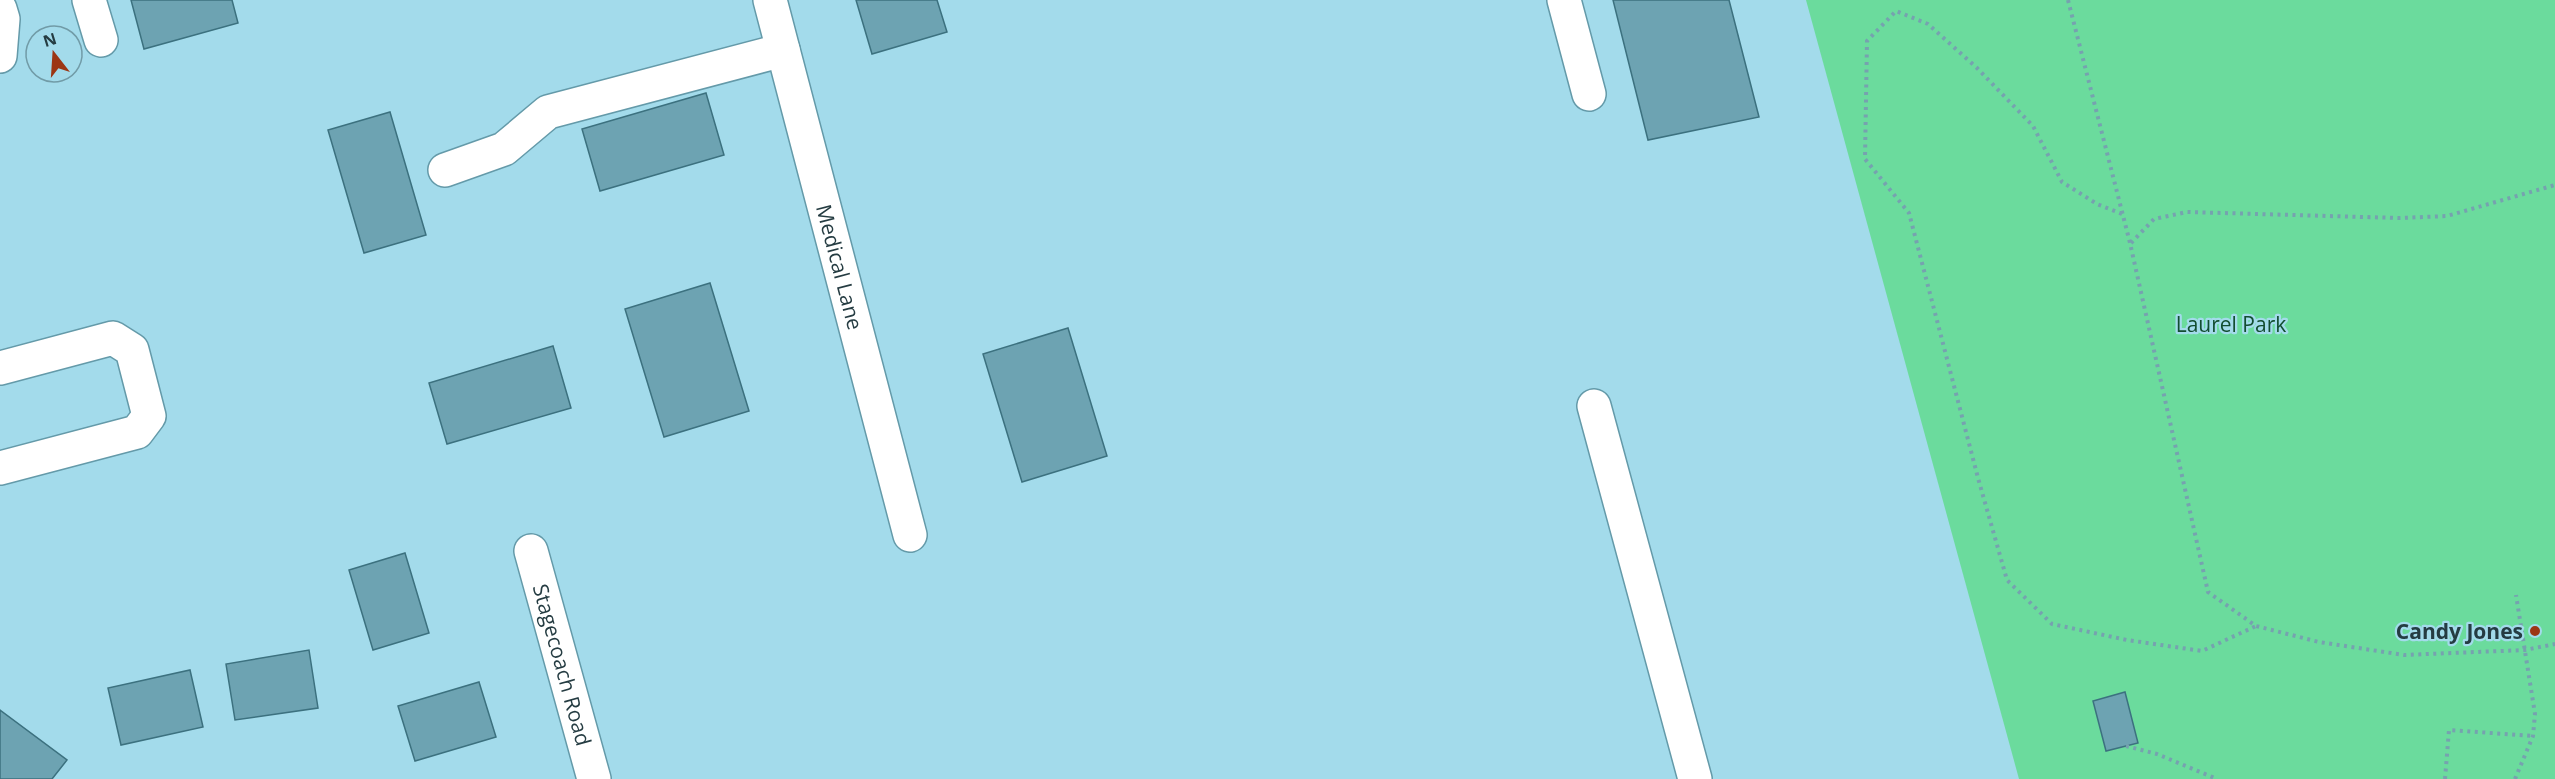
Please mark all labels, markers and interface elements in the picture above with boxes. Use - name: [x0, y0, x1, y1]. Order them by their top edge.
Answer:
- north arrow: [24, 24, 84, 84]
- text: N: [40, 27, 59, 52]
- street label: Medical Lane: [810, 201, 870, 333]
- park label: Laurel Park: [2176, 310, 2286, 338]
- street label: Stagecoach Road: [527, 581, 598, 749]
- place label: Candy Jones: [2396, 617, 2523, 645]
- marker: Candy Jones: [2528, 624, 2542, 638]

